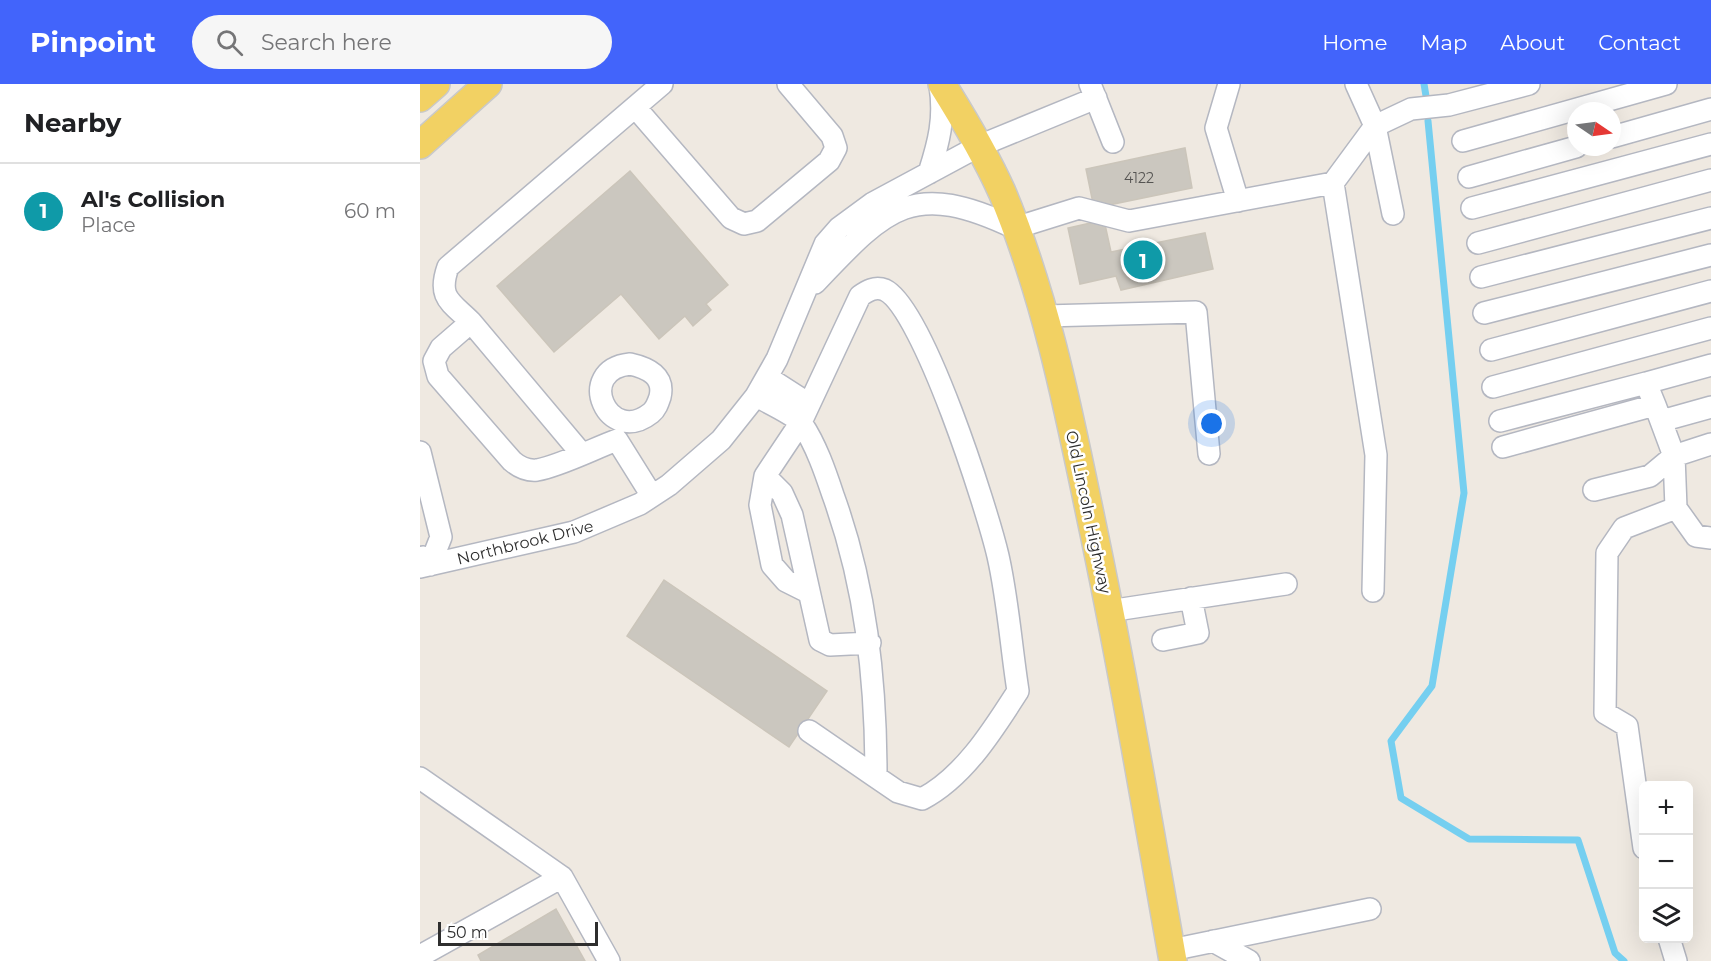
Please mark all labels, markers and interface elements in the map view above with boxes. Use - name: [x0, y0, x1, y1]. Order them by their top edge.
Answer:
- search box: [192, 15, 612, 69]
- text: Pinpoint: [30, 25, 156, 59]
- icon: search: [213, 26, 246, 59]
- text: Search here: [261, 29, 392, 56]
- text: Home: [1322, 30, 1387, 55]
- text: Map: [1420, 30, 1467, 55]
- text: About: [1500, 30, 1565, 55]
- text: Contact: [1598, 30, 1681, 55]
- north arrow: [1567, 102, 1621, 156]
- text: Nearby: [24, 107, 121, 139]
- house number: 4122: [1124, 169, 1154, 187]
- text: Al's Collision: [81, 186, 225, 213]
- text: 1: [40, 199, 47, 223]
- text: 60 m: [344, 199, 396, 223]
- text: Place: [81, 213, 136, 237]
- pin: 1: [1124, 238, 1162, 282]
- your location: [1197, 409, 1226, 438]
- street label: Old Lincoln Highway: [1062, 429, 1115, 596]
- street label: Northbrook Drive: [455, 516, 595, 569]
- map controls: [1639, 781, 1693, 943]
- button: +: [1639, 781, 1693, 835]
- button: −: [1639, 835, 1693, 889]
- button: layers: [1639, 889, 1693, 943]
- scale bar: [438, 919, 598, 946]
- text: 50 m: [447, 923, 488, 942]

